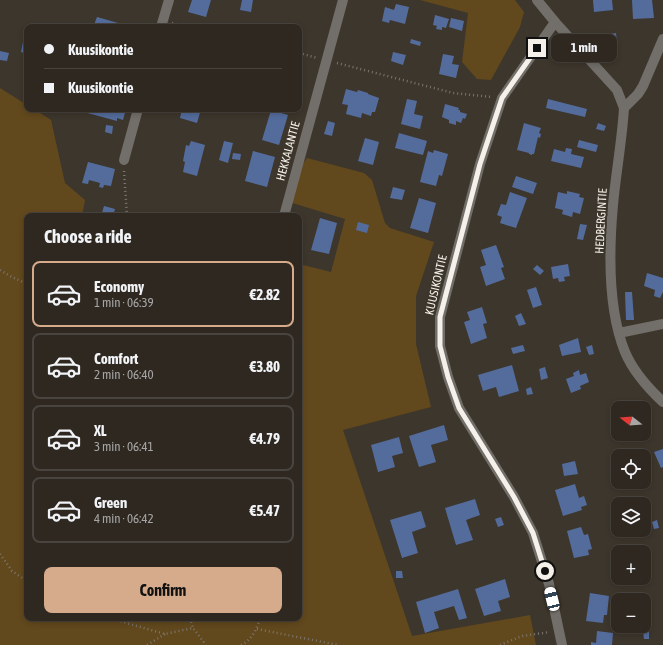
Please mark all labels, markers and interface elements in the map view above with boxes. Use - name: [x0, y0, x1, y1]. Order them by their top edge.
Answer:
- callout: 1 min: [551, 34, 617, 62]
- route end: [528, 39, 546, 57]
- text: 1 min: [571, 40, 597, 55]
- text: Kuusikontie: [68, 41, 134, 58]
- text: Kuusikontie: [68, 79, 134, 96]
- street label: HEKKALANTIE: [273, 120, 303, 182]
- street label: HEDBERGINTIE: [592, 188, 610, 254]
- text: Choose a ride: [44, 226, 132, 247]
- street label: KUUSIKONTIE: [422, 254, 450, 316]
- icon: car: [46, 276, 82, 312]
- text: Economy: [94, 278, 144, 295]
- text: €2.82: [249, 286, 280, 303]
- text: 1 min · 06:39: [94, 295, 154, 310]
- icon: car: [46, 348, 82, 384]
- text: Comfort: [94, 350, 138, 367]
- text: €3.80: [249, 358, 280, 375]
- text: 2 min · 06:40: [94, 367, 154, 382]
- north arrow: [611, 401, 651, 441]
- map controls: [611, 401, 651, 633]
- icon: car: [46, 420, 82, 456]
- text: XL: [94, 422, 107, 439]
- text: €4.79: [249, 430, 280, 447]
- text: 3 min · 06:41: [94, 439, 154, 454]
- button: locate: [611, 449, 651, 489]
- icon: car: [46, 492, 82, 528]
- text: Green: [94, 494, 127, 511]
- button: layers: [611, 497, 651, 537]
- text: €5.47: [249, 502, 280, 519]
- text: 4 min · 06:42: [94, 511, 154, 526]
- button: +: [611, 545, 651, 585]
- route start: [536, 562, 554, 580]
- button: Confirm: [44, 567, 282, 613]
- car: [543, 586, 561, 612]
- button: −: [611, 593, 651, 633]

